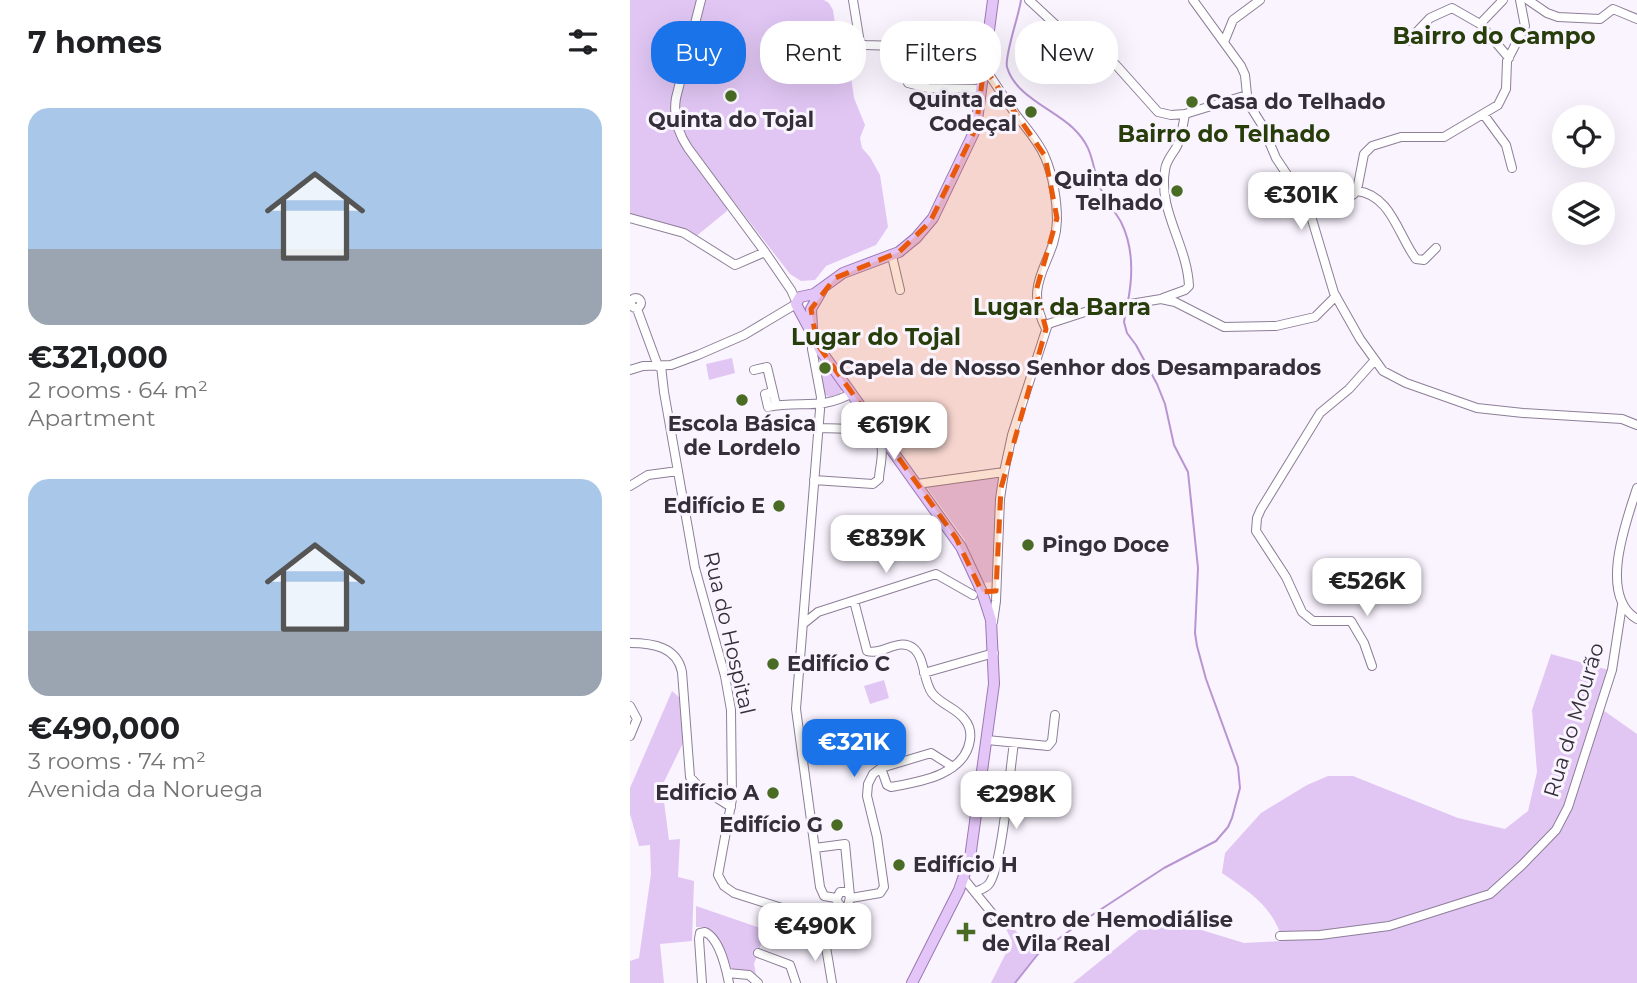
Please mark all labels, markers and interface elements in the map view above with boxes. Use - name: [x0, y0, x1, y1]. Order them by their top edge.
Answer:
- chip: Buy: [651, 21, 746, 84]
- chip: Rent: [760, 21, 866, 84]
- chip: Filters: [880, 21, 1001, 84]
- chip: New: [1015, 21, 1118, 84]
- district label: Bairro do Campo: [1392, 22, 1596, 50]
- icon: filters: [564, 23, 602, 61]
- text: 7 homes: [28, 24, 162, 61]
- place label: Quinta de Codeçal: [909, 87, 1017, 136]
- marker: Quinta do Tojal: [723, 88, 739, 104]
- place label: Casa do Telhado: [1206, 89, 1386, 114]
- marker: Casa do Telhado: [1184, 94, 1200, 110]
- marker: Quinta de Codeçal: [1023, 104, 1039, 120]
- map controls: [1552, 105, 1615, 245]
- button: locate: [1552, 105, 1615, 168]
- place label: Quinta do Tojal: [648, 107, 814, 132]
- district label: Bairro do Telhado: [1118, 120, 1330, 148]
- icon: home: [252, 153, 378, 279]
- place label: Quinta do Telhado: [1054, 166, 1163, 215]
- pin: €301K: [1252, 173, 1350, 232]
- text: €301K: [1264, 181, 1338, 209]
- button: layers: [1552, 182, 1615, 245]
- marker: Quinta do Telhado: [1169, 183, 1185, 199]
- district label: Lugar da Barra: [973, 293, 1151, 321]
- district label: Lugar do Tojal: [791, 323, 961, 351]
- text: €321,000: [28, 339, 168, 376]
- place label: Capela de Nosso Senhor dos Desamparados: [839, 355, 1321, 380]
- marker: Capela de Nosso Senhor dos Desamparados: [817, 360, 833, 376]
- text: 2 rooms · 64 m²: [28, 376, 208, 404]
- marker: Escola Básica de Lordelo: [734, 392, 750, 408]
- pin: €619K: [845, 402, 943, 462]
- text: Apartment: [28, 404, 156, 432]
- place label: Escola Básica de Lordelo: [668, 411, 816, 460]
- text: €619K: [857, 411, 931, 439]
- place label: Edifício E: [663, 493, 765, 518]
- marker: Edifício E: [771, 498, 787, 514]
- pin: €839K: [837, 516, 935, 575]
- icon: home: [252, 524, 378, 650]
- text: €839K: [847, 524, 925, 552]
- place label: Pingo Doce: [1042, 532, 1169, 557]
- marker: Pingo Doce: [1020, 537, 1036, 553]
- street label: Rua do Hospital: [699, 549, 760, 717]
- pin: €526K: [1318, 558, 1416, 618]
- text: €526K: [1328, 567, 1406, 595]
- street label: Rua do Mourão: [1538, 639, 1609, 800]
- place label: Edifício C: [787, 651, 890, 676]
- marker: Edifício C: [765, 656, 781, 672]
- text: €490,000: [28, 710, 180, 747]
- pin: €321K: [805, 720, 903, 779]
- text: €321K: [818, 728, 890, 756]
- text: 3 rooms · 74 m²: [28, 747, 206, 775]
- pin: €298K: [967, 772, 1065, 831]
- text: Avenida da Noruega: [28, 775, 263, 803]
- place label: Edifício A: [655, 780, 760, 805]
- text: €298K: [977, 780, 1056, 808]
- marker: Edifício A: [765, 785, 781, 801]
- place label: Edifício G: [719, 812, 823, 837]
- marker: Edifício G: [829, 817, 845, 833]
- place label: Edifício H: [913, 852, 1018, 877]
- marker: Edifício H: [891, 857, 907, 873]
- pin: €490K: [766, 904, 864, 963]
- place label: Centro de Hemodiálise de Vila Real: [982, 907, 1233, 956]
- text: €490K: [774, 912, 856, 940]
- marker: Centro de Hemodiálise de Vila Real: [956, 922, 976, 942]

